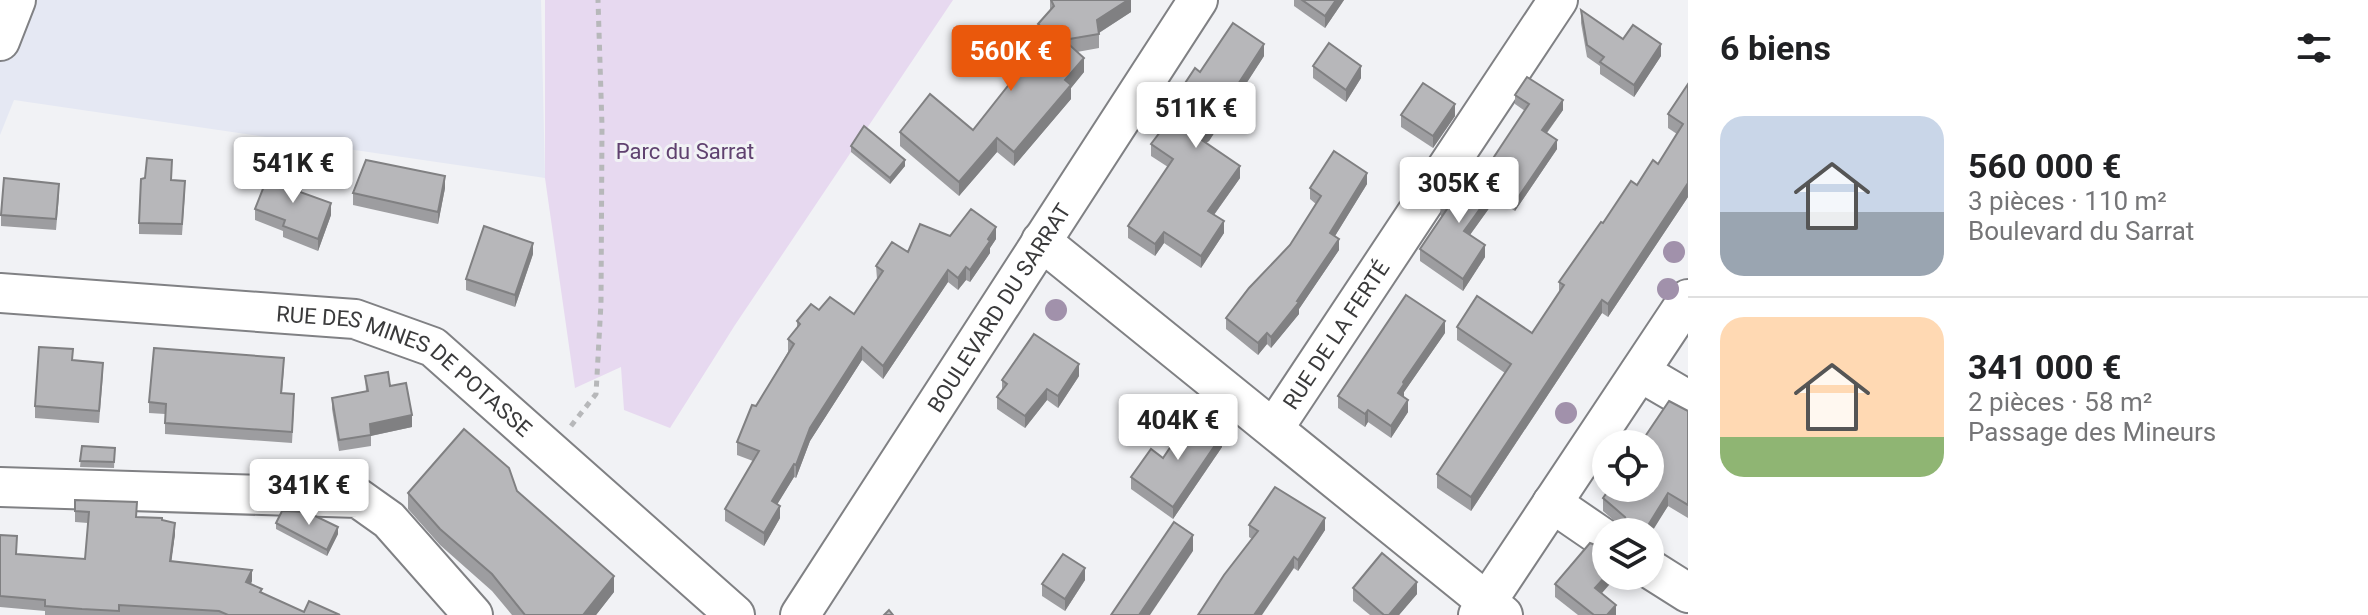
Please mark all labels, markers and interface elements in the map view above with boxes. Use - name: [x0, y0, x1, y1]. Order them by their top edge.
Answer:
- pin: 560K €: [946, 25, 1076, 93]
- icon: filters: [2292, 26, 2336, 70]
- text: 6 biens: [1720, 28, 1831, 68]
- text: 560K €: [970, 36, 1052, 66]
- pin: 511K €: [1131, 82, 1261, 150]
- text: 511K €: [1155, 93, 1237, 123]
- pin: 541K €: [228, 137, 358, 205]
- park label: Parc du Sarrat: [616, 139, 754, 164]
- text: 560 000 €: [1968, 146, 2121, 186]
- text: 541K €: [252, 148, 334, 178]
- icon: home: [1784, 148, 1880, 244]
- pin: 305K €: [1394, 157, 1524, 225]
- text: 305K €: [1418, 168, 1500, 198]
- text: 3 pièces · 110 m²: [1968, 186, 2167, 216]
- street label: BOULEVARD DU SARRAT: [922, 199, 1075, 417]
- text: Boulevard du Sarrat: [1968, 216, 2194, 246]
- street label: RUE DE LA FERTÉ: [1278, 256, 1394, 414]
- street label: RUE DES MINES DE POTASSE: [275, 301, 537, 441]
- text: 341 000 €: [1968, 347, 2121, 387]
- icon: home: [1784, 349, 1880, 445]
- text: 2 pièces · 58 m²: [1968, 387, 2152, 417]
- pin: 404K €: [1113, 394, 1243, 462]
- text: 404K €: [1137, 405, 1219, 435]
- text: Passage des Mineurs: [1968, 417, 2216, 447]
- map controls: [1592, 430, 1664, 590]
- button: locate: [1592, 430, 1664, 502]
- pin: 341K €: [244, 459, 374, 527]
- text: 341K €: [268, 470, 350, 500]
- button: layers: [1592, 518, 1664, 590]

